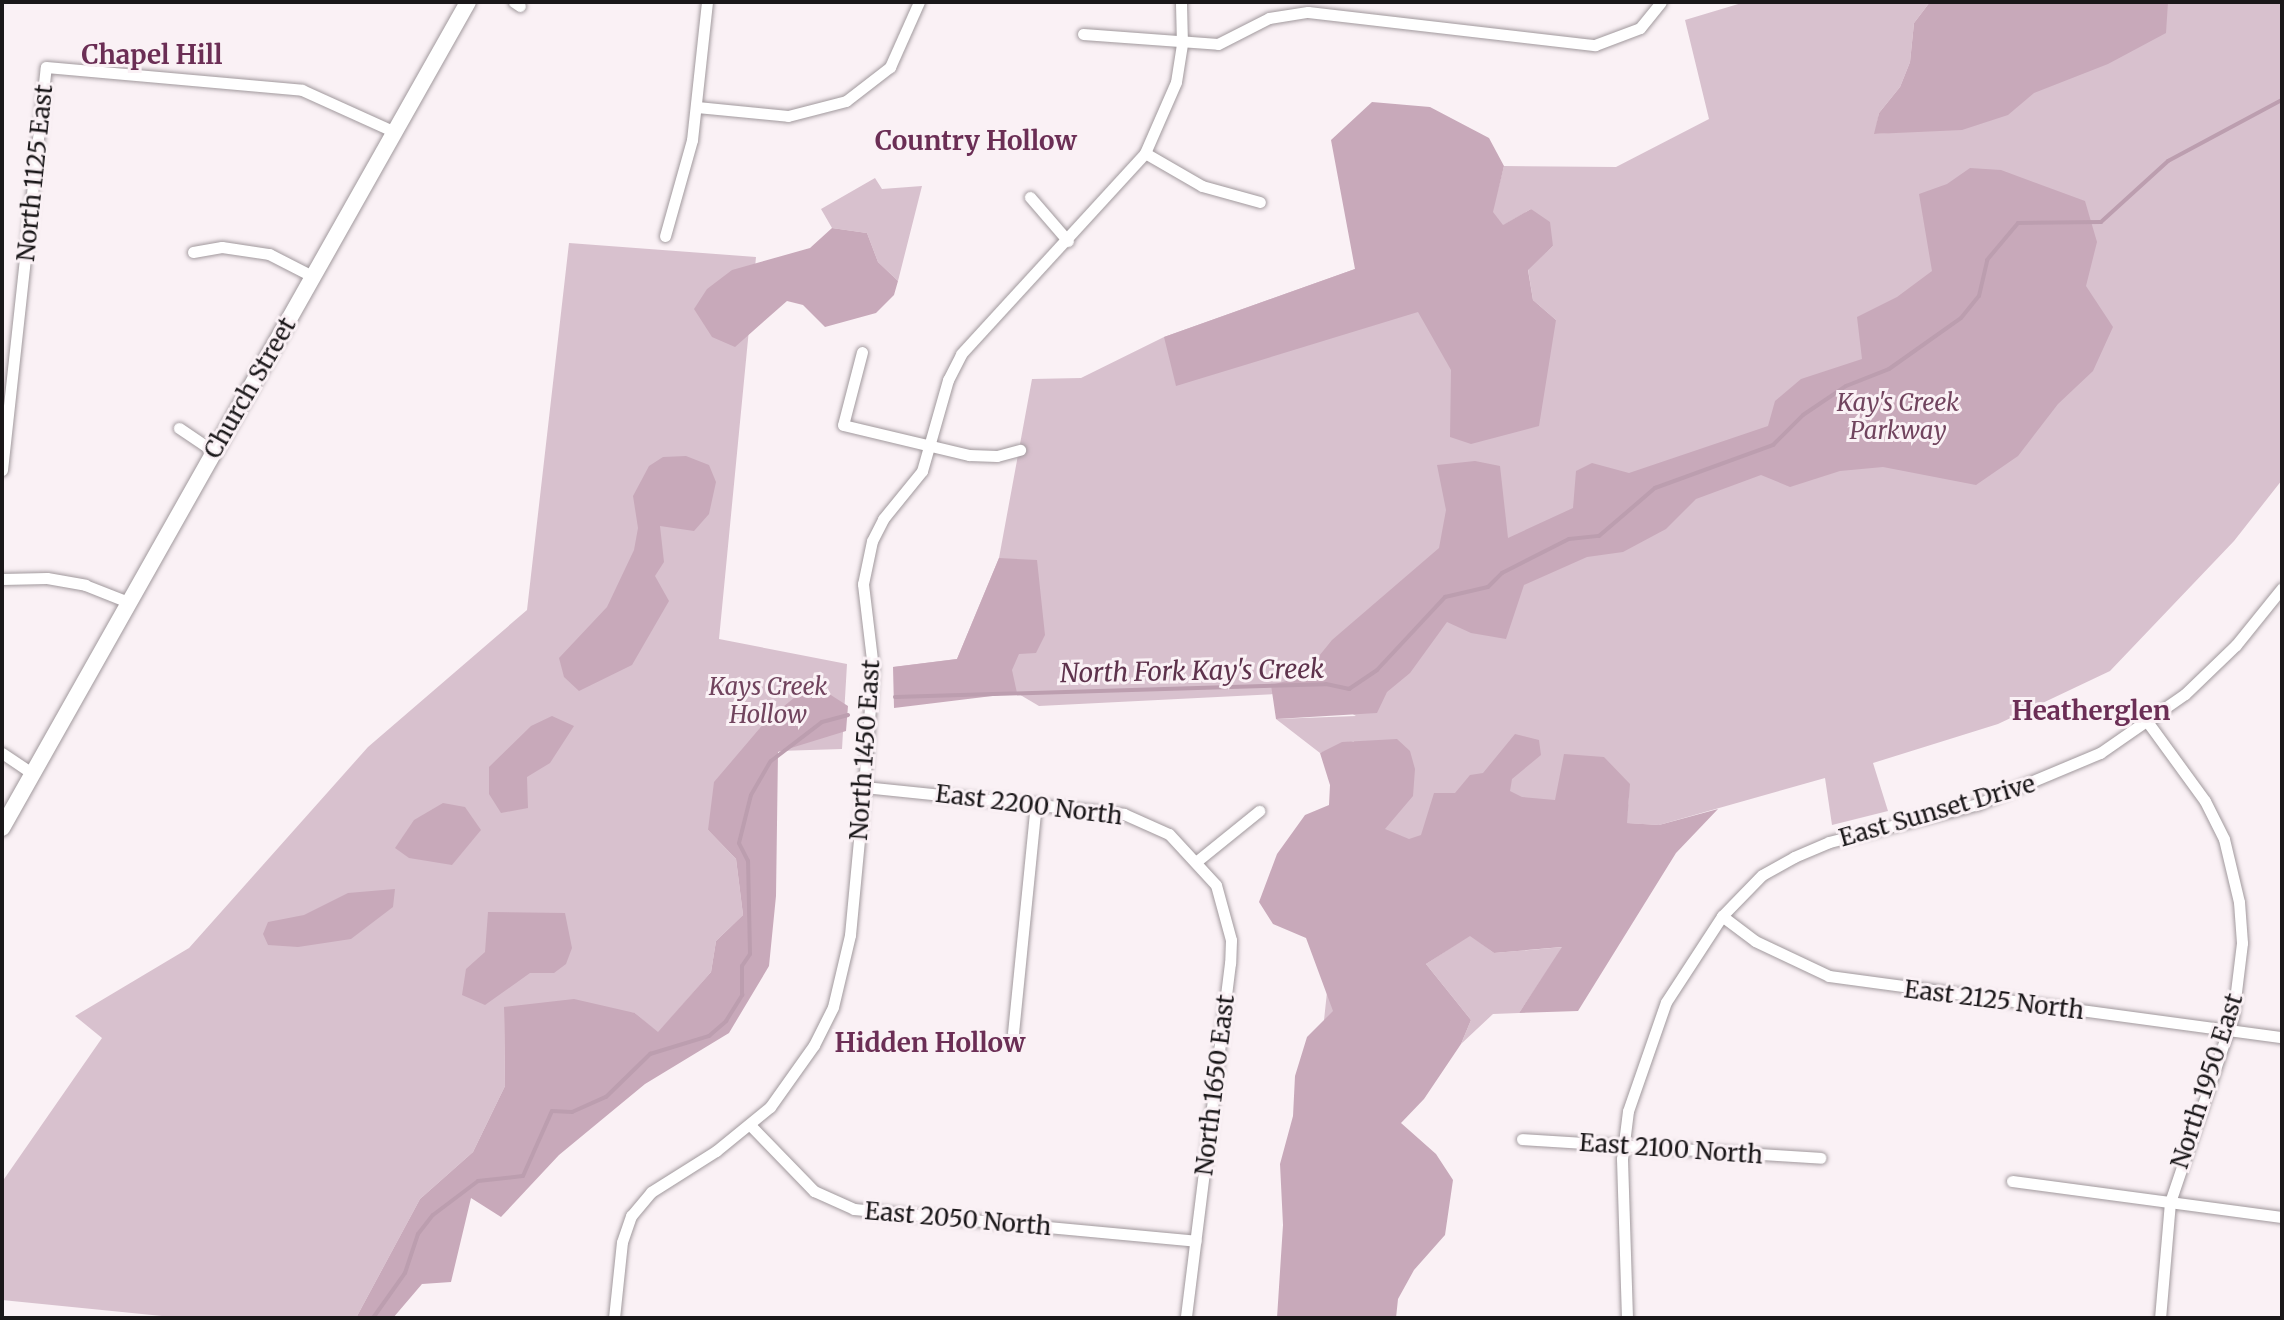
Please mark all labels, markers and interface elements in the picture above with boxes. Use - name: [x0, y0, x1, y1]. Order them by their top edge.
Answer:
- district label: Chapel Hill: [81, 39, 223, 71]
- street label: North 1125 East: [11, 83, 59, 263]
- district label: Country Hollow: [875, 125, 1077, 157]
- street label: Church Street: [198, 312, 302, 464]
- park label: Kay's Creek Parkway: [1837, 389, 1959, 445]
- water label: North Fork Kay's Creek: [1060, 653, 1324, 689]
- street label: North 1450 East: [844, 659, 886, 841]
- park label: Kays Creek Hollow: [709, 673, 827, 729]
- district label: Heatherglen: [2012, 695, 2170, 727]
- street label: East Sunset Drive: [1836, 769, 2038, 853]
- street label: East 2200 North: [934, 779, 1124, 831]
- street label: East 2125 North: [1902, 975, 2086, 1025]
- street label: North 1950 East: [2165, 990, 2249, 1172]
- street label: North 1650 East: [1190, 993, 1240, 1177]
- district label: Hidden Hollow: [835, 1027, 1025, 1059]
- street label: East 2100 North: [1578, 1128, 1764, 1170]
- street label: East 2050 North: [863, 1196, 1053, 1242]

